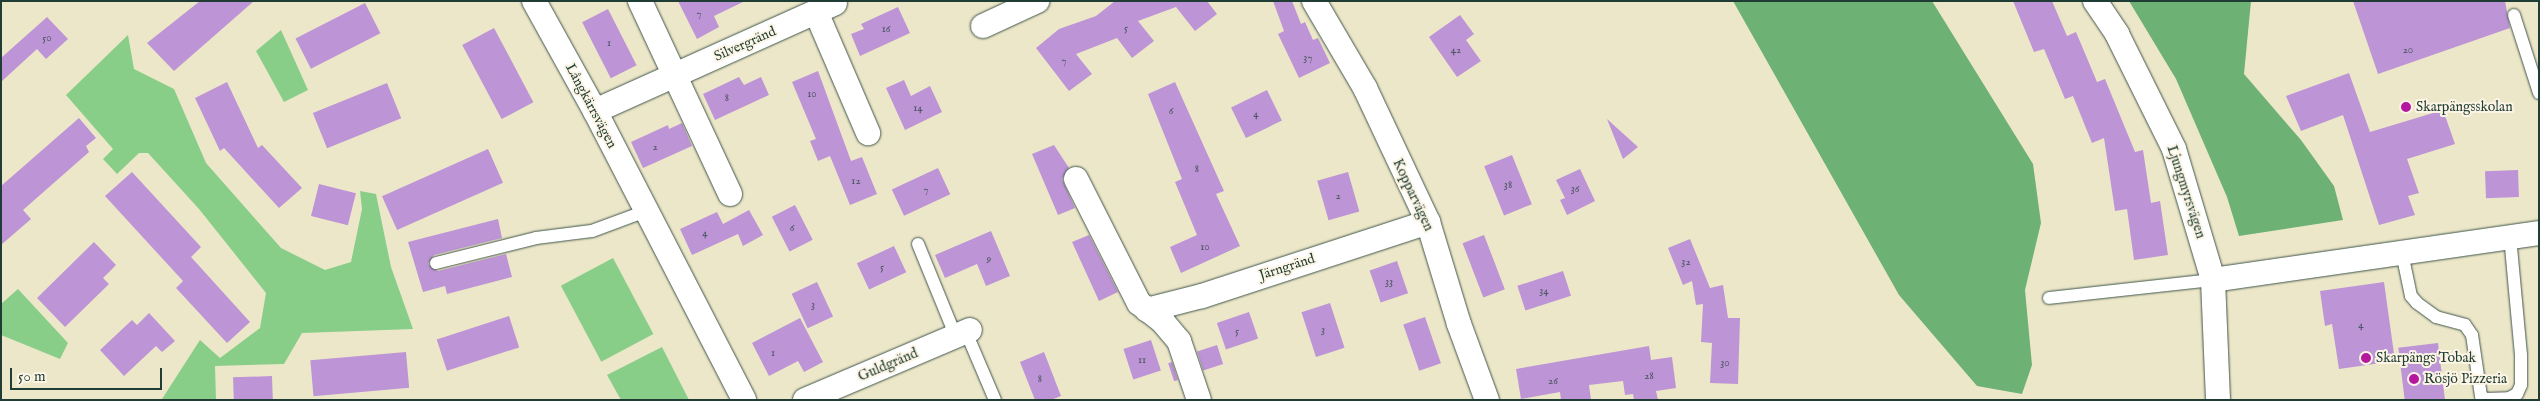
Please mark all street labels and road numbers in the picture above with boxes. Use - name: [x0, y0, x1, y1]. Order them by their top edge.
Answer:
- street label: Silvergränd: [711, 23, 779, 65]
- street label: Långkärrsvägen: [562, 61, 620, 151]
- street label: Ljungmyrsvägen: [2163, 143, 2209, 241]
- street label: Kopparvägen: [1389, 156, 1437, 234]
- street label: Järngränd: [1257, 250, 1317, 284]
- street label: Guldgränd: [856, 345, 920, 385]

